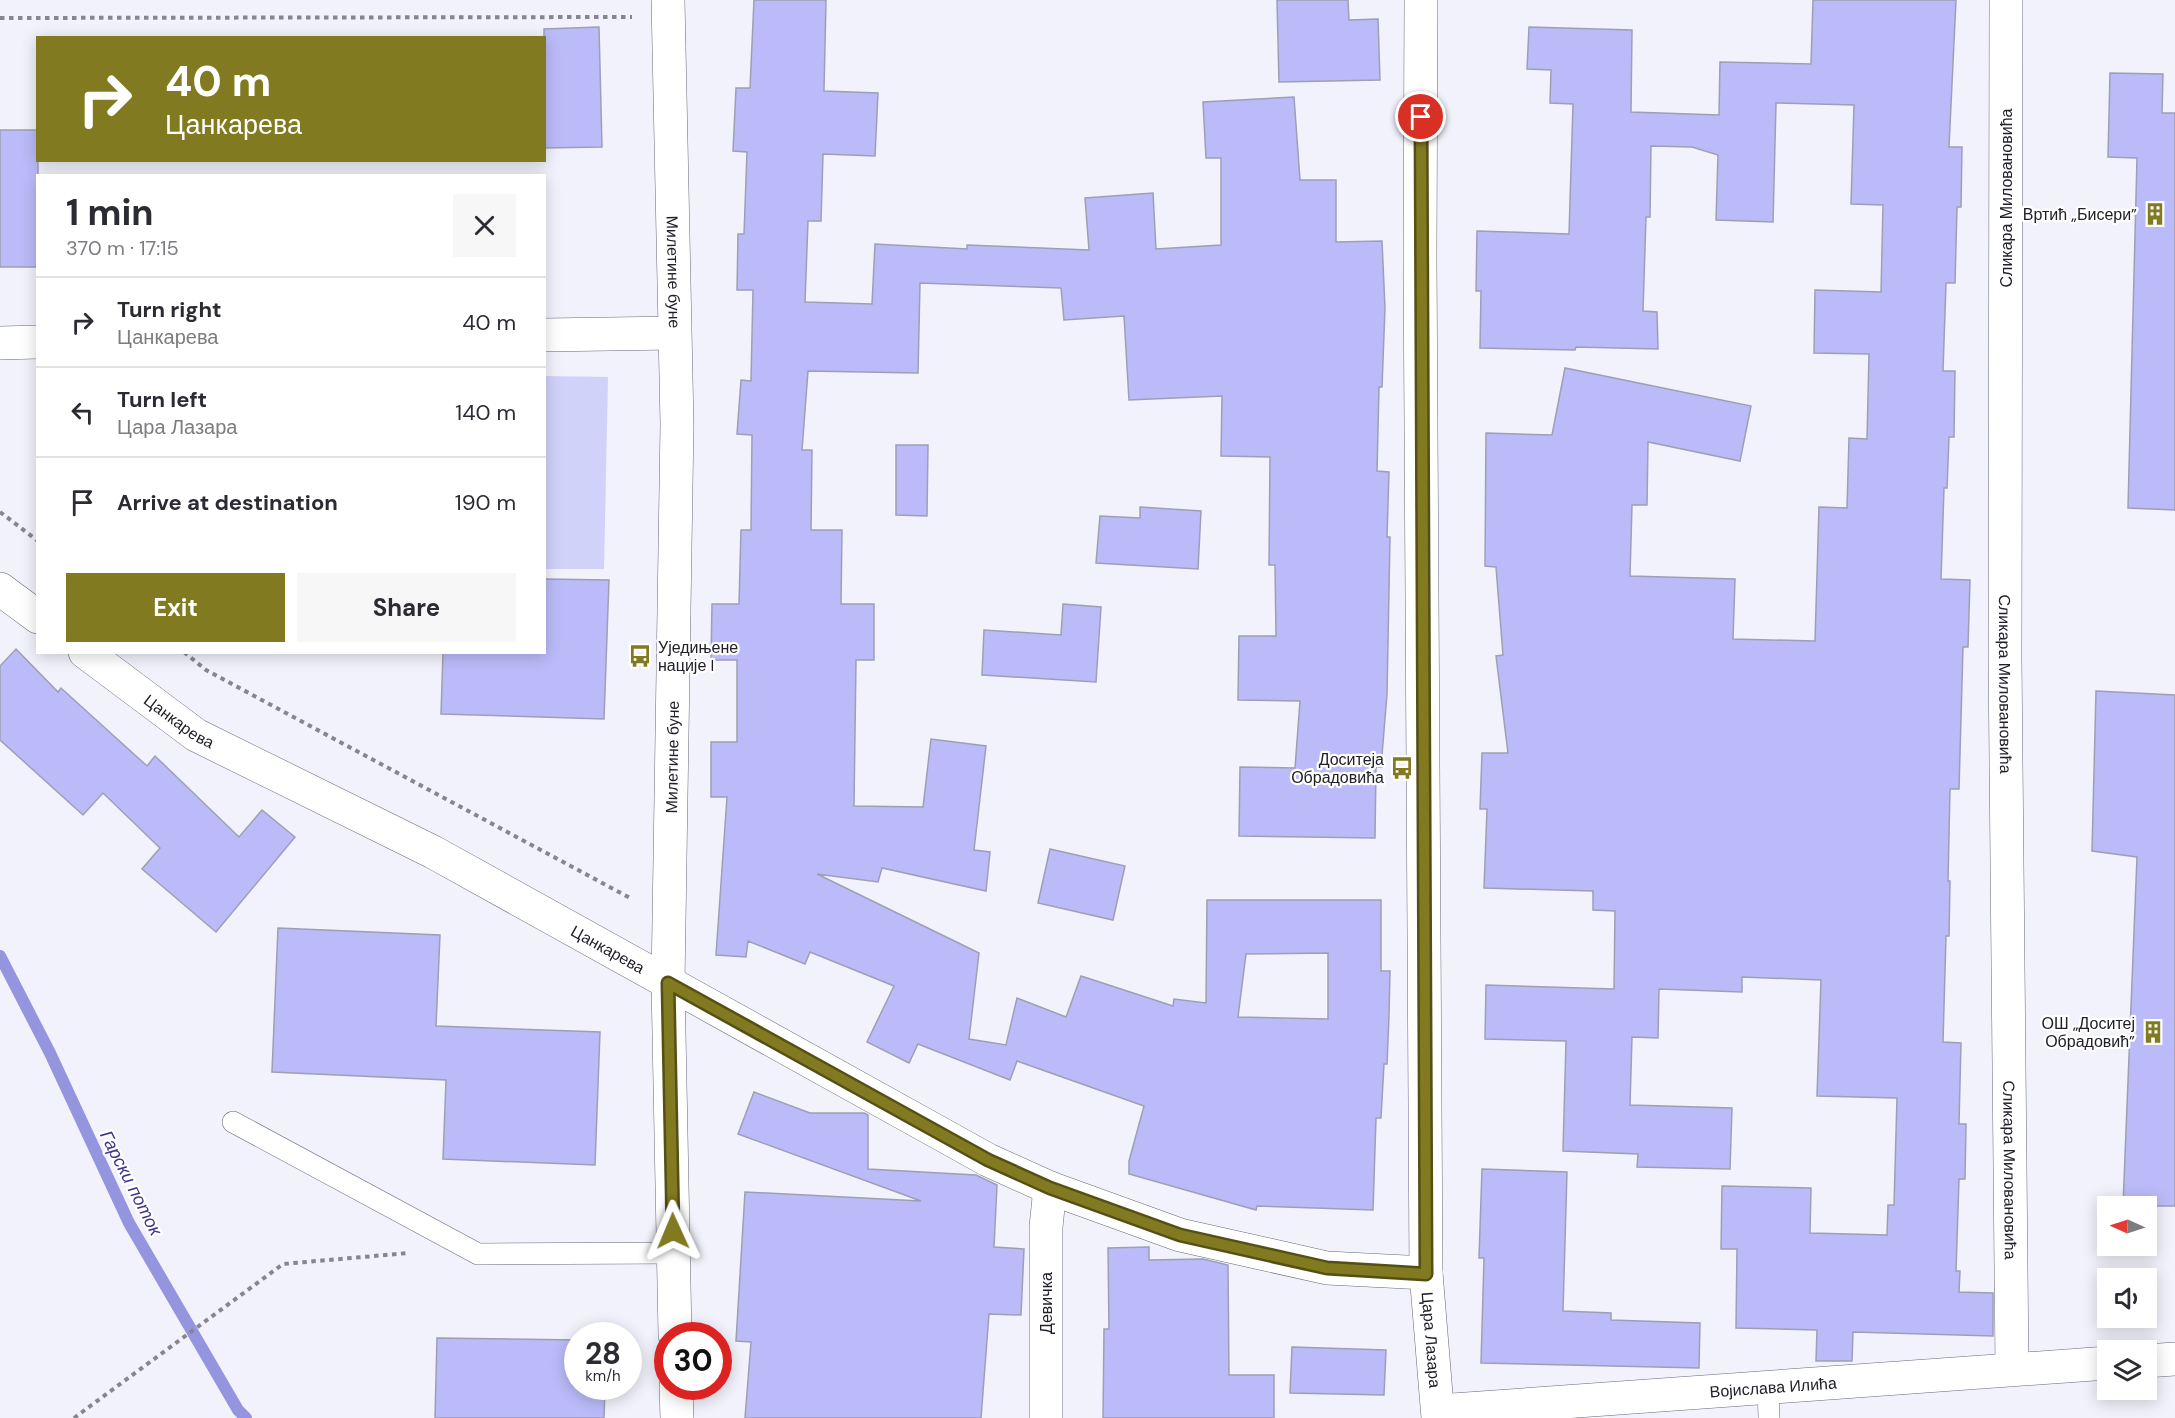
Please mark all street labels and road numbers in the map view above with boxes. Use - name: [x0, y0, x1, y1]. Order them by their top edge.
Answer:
- street label: Сликара Миловановића: [1996, 108, 2017, 288]
- street label: Милетине буне: [662, 215, 685, 329]
- street label: Сликара Миловановића: [1994, 594, 2016, 774]
- street label: Цанкарева: [140, 690, 218, 753]
- street label: Милетине буне: [661, 700, 684, 814]
- street label: Цанкарева: [567, 921, 648, 978]
- street label: Сликара Миловановића: [1998, 1080, 2021, 1260]
- street label: Девичка: [1036, 1272, 1057, 1334]
- street label: Цара Лазара: [1417, 1291, 1445, 1389]
- street label: Војислава Илића: [1709, 1372, 1838, 1403]

